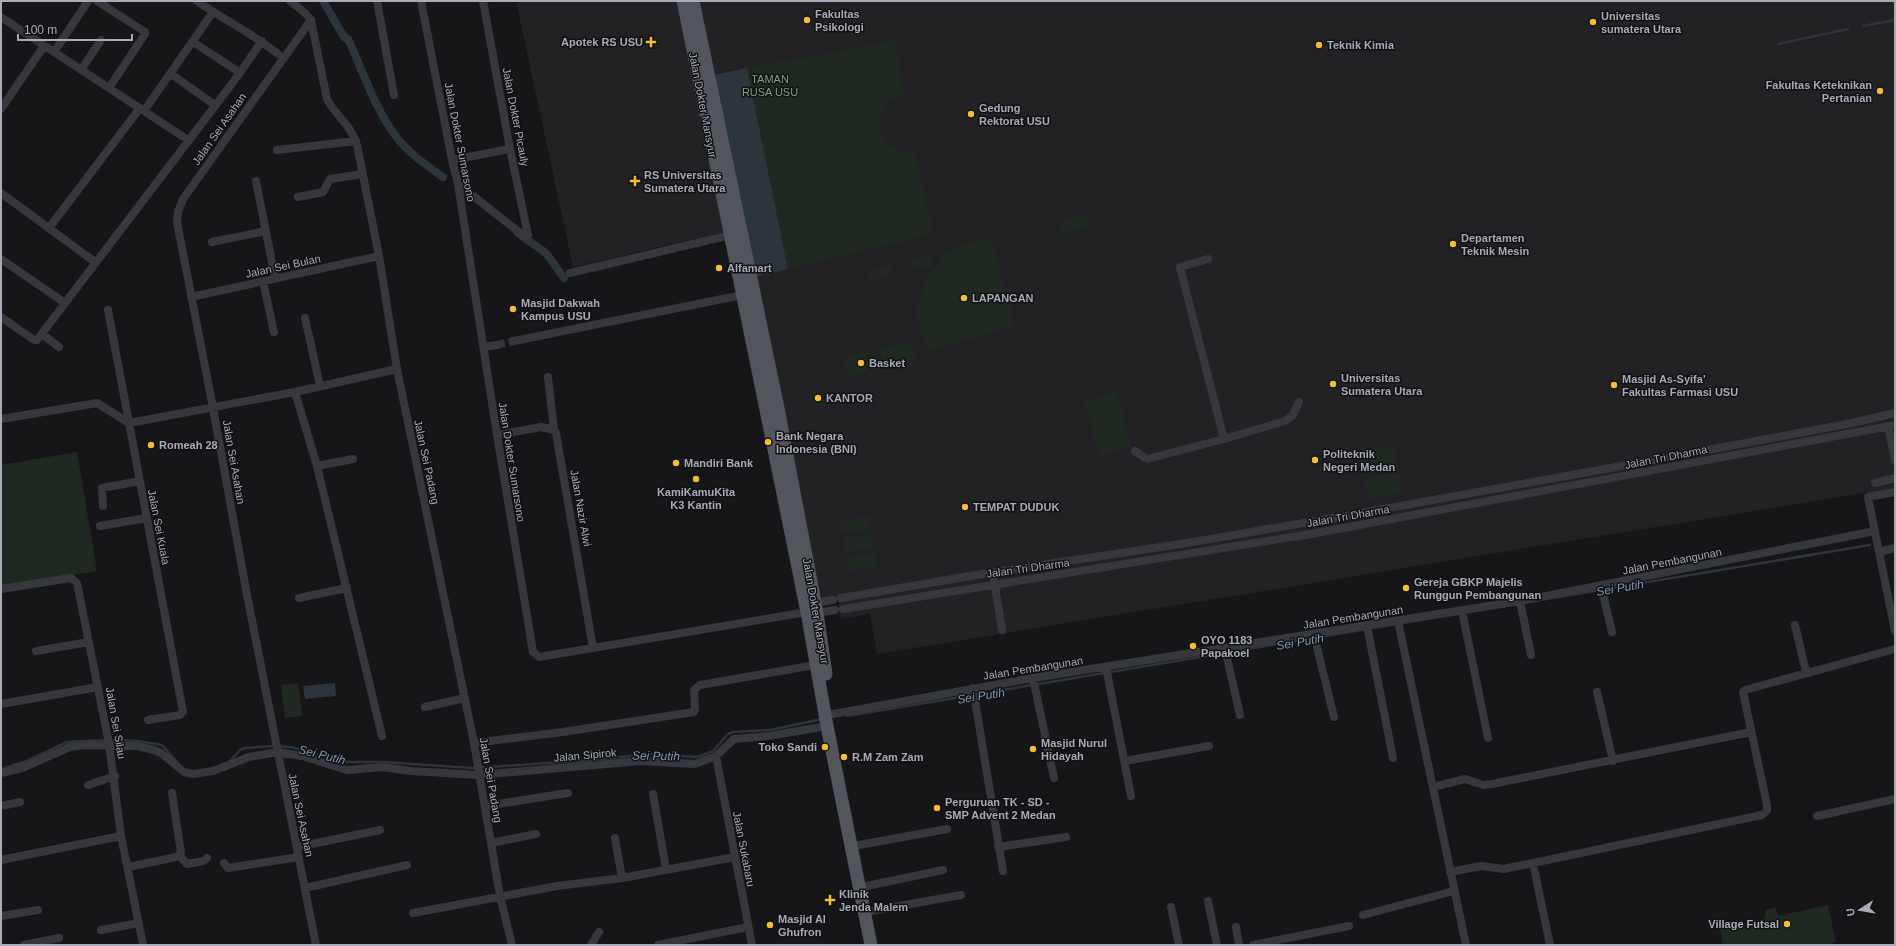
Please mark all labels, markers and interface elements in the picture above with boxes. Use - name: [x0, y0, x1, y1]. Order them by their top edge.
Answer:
- place label: Fakultas Psikologi: [815, 8, 864, 33]
- place label: Universitas sumatera Utara: [1601, 10, 1682, 35]
- marker: Fakultas Psikologi: [802, 15, 812, 25]
- scale bar: [18, 16, 132, 42]
- marker: Universitas sumatera Utara: [1588, 17, 1598, 27]
- text: 100 m: [24, 23, 57, 37]
- place label: Apotek RS USU: [561, 36, 643, 48]
- marker: Apotek RS USU: [646, 37, 656, 47]
- place label: Teknik Kimia: [1327, 39, 1395, 51]
- marker: Teknik Kimia: [1314, 40, 1324, 50]
- street label: Jalan Dokter Mansyur: [687, 51, 719, 159]
- street label: Jalan Dokter Picauly: [501, 67, 532, 168]
- park label: TAMAN RUSA USU: [742, 73, 798, 98]
- place label: Fakultas Keteknikan Pertanian: [1766, 79, 1872, 104]
- street label: Jalan Dokter Sumarsono: [443, 81, 477, 203]
- marker: Fakultas Keteknikan Pertanian: [1875, 86, 1885, 96]
- street label: Jalan Sei Asahan: [190, 91, 248, 167]
- place label: Gedung Rektorat USU: [979, 102, 1050, 127]
- marker: Gedung Rektorat USU: [966, 109, 976, 119]
- place label: RS Universitas Sumatera Utara: [644, 169, 726, 194]
- marker: RS Universitas Sumatera Utara: [629, 175, 641, 187]
- place label: Departamen Teknik Mesin: [1461, 232, 1530, 257]
- marker: Departamen Teknik Mesin: [1448, 239, 1458, 249]
- street label: Jalan Sei Bulan: [244, 252, 322, 280]
- place label: Alfamart: [727, 262, 772, 274]
- marker: Alfamart: [714, 263, 724, 273]
- place label: LAPANGAN: [972, 292, 1034, 304]
- marker: LAPANGAN: [959, 293, 969, 303]
- place label: Masjid Dakwah Kampus USU: [521, 297, 600, 322]
- marker: Masjid Dakwah Kampus USU: [508, 304, 518, 314]
- place label: Basket: [869, 357, 905, 369]
- marker: Basket: [856, 358, 866, 368]
- place label: Universitas Sumatera Utara: [1341, 372, 1423, 397]
- place label: Masjid As-Syifa' Fakultas Farmasi USU: [1622, 373, 1738, 398]
- marker: Universitas Sumatera Utara: [1328, 379, 1338, 389]
- marker: Masjid As-Syifa' Fakultas Farmasi USU: [1609, 380, 1619, 390]
- place label: KANTOR: [826, 392, 873, 404]
- marker: KANTOR: [813, 393, 823, 403]
- street label: Jalan Dokter Sumarsono: [497, 401, 527, 523]
- street label: Jalan Sei Asahan: [221, 419, 247, 505]
- street label: Jalan Sei Padang: [412, 419, 442, 505]
- place label: Bank Negara Indonesia (BNI): [776, 430, 857, 455]
- marker: Bank Negara Indonesia (BNI): [763, 437, 773, 447]
- place label: Romeah 28: [159, 439, 218, 451]
- marker: Romeah 28: [146, 440, 156, 450]
- street label: Jalan Tri Dharma: [1624, 443, 1709, 471]
- place label: Politeknik Negeri Medan: [1323, 448, 1395, 473]
- marker: Politeknik Negeri Medan: [1310, 455, 1320, 465]
- place label: Mandiri Bank: [684, 457, 754, 469]
- marker: Mandiri Bank: [671, 458, 681, 468]
- street label: Jalan Nazir Alwi: [568, 469, 594, 547]
- marker: KamiKamuKita K3 Kantin: [691, 474, 701, 484]
- place label: KamiKamuKita K3 Kantin: [657, 486, 736, 511]
- street label: Jalan Sei Kuala: [146, 488, 172, 567]
- place label: TEMPAT DUDUK: [973, 501, 1059, 513]
- marker: TEMPAT DUDUK: [960, 502, 970, 512]
- street label: Jalan Tri Dharma: [1306, 503, 1391, 529]
- street label: Jalan Pembangunan: [1621, 545, 1723, 577]
- street label: Jalan Tri Dharma: [986, 556, 1071, 580]
- street label: Jalan Dokter Mansyur: [801, 557, 831, 665]
- place label: Gereja GBKP Majelis Runggun Pembangunan: [1414, 576, 1541, 601]
- water label: Sei Putih: [1595, 577, 1645, 599]
- marker: Gereja GBKP Majelis Runggun Pembangunan: [1401, 583, 1411, 593]
- street label: Jalan Pembangunan: [1302, 603, 1404, 631]
- water label: Sei Putih: [1275, 631, 1325, 653]
- place label: OYO 1183 Papakoel: [1201, 634, 1252, 659]
- marker: OYO 1183 Papakoel: [1188, 641, 1198, 651]
- street label: Jalan Pembangunan: [982, 654, 1084, 682]
- water label: Sei Putih: [956, 685, 1006, 707]
- street label: Jalan Sei Silau: [104, 686, 128, 760]
- street label: Jalan Sei Padang: [478, 736, 504, 824]
- place label: Masjid Nurul Hidayah: [1041, 737, 1107, 762]
- place label: Toko Sandi: [759, 741, 817, 753]
- water label: Sei Putih: [297, 742, 347, 768]
- marker: Toko Sandi: [820, 742, 830, 752]
- marker: Masjid Nurul Hidayah: [1028, 744, 1038, 754]
- street label: Jalan Sipirok: [553, 746, 617, 764]
- water label: Sei Putih: [632, 749, 680, 763]
- place label: R.M Zam Zam: [852, 751, 924, 763]
- marker: R.M Zam Zam: [839, 752, 849, 762]
- street label: Jalan Sei Asahan: [286, 772, 316, 858]
- place label: Perguruan TK - SD - SMP Advent 2 Medan: [945, 796, 1056, 821]
- marker: Perguruan TK - SD - SMP Advent 2 Medan: [932, 803, 942, 813]
- street label: Jalan Sukabaru: [731, 810, 757, 888]
- place label: Klinik Jenda Malem: [839, 888, 908, 913]
- north arrow: [1840, 890, 1880, 930]
- marker: Klinik Jenda Malem: [824, 894, 836, 906]
- text: U: [1844, 907, 1857, 917]
- place label: Masjid Al Ghufron: [778, 913, 826, 938]
- place label: Village Futsal: [1708, 918, 1779, 930]
- marker: Village Futsal: [1782, 919, 1792, 929]
- marker: Masjid Al Ghufron: [765, 920, 775, 930]

